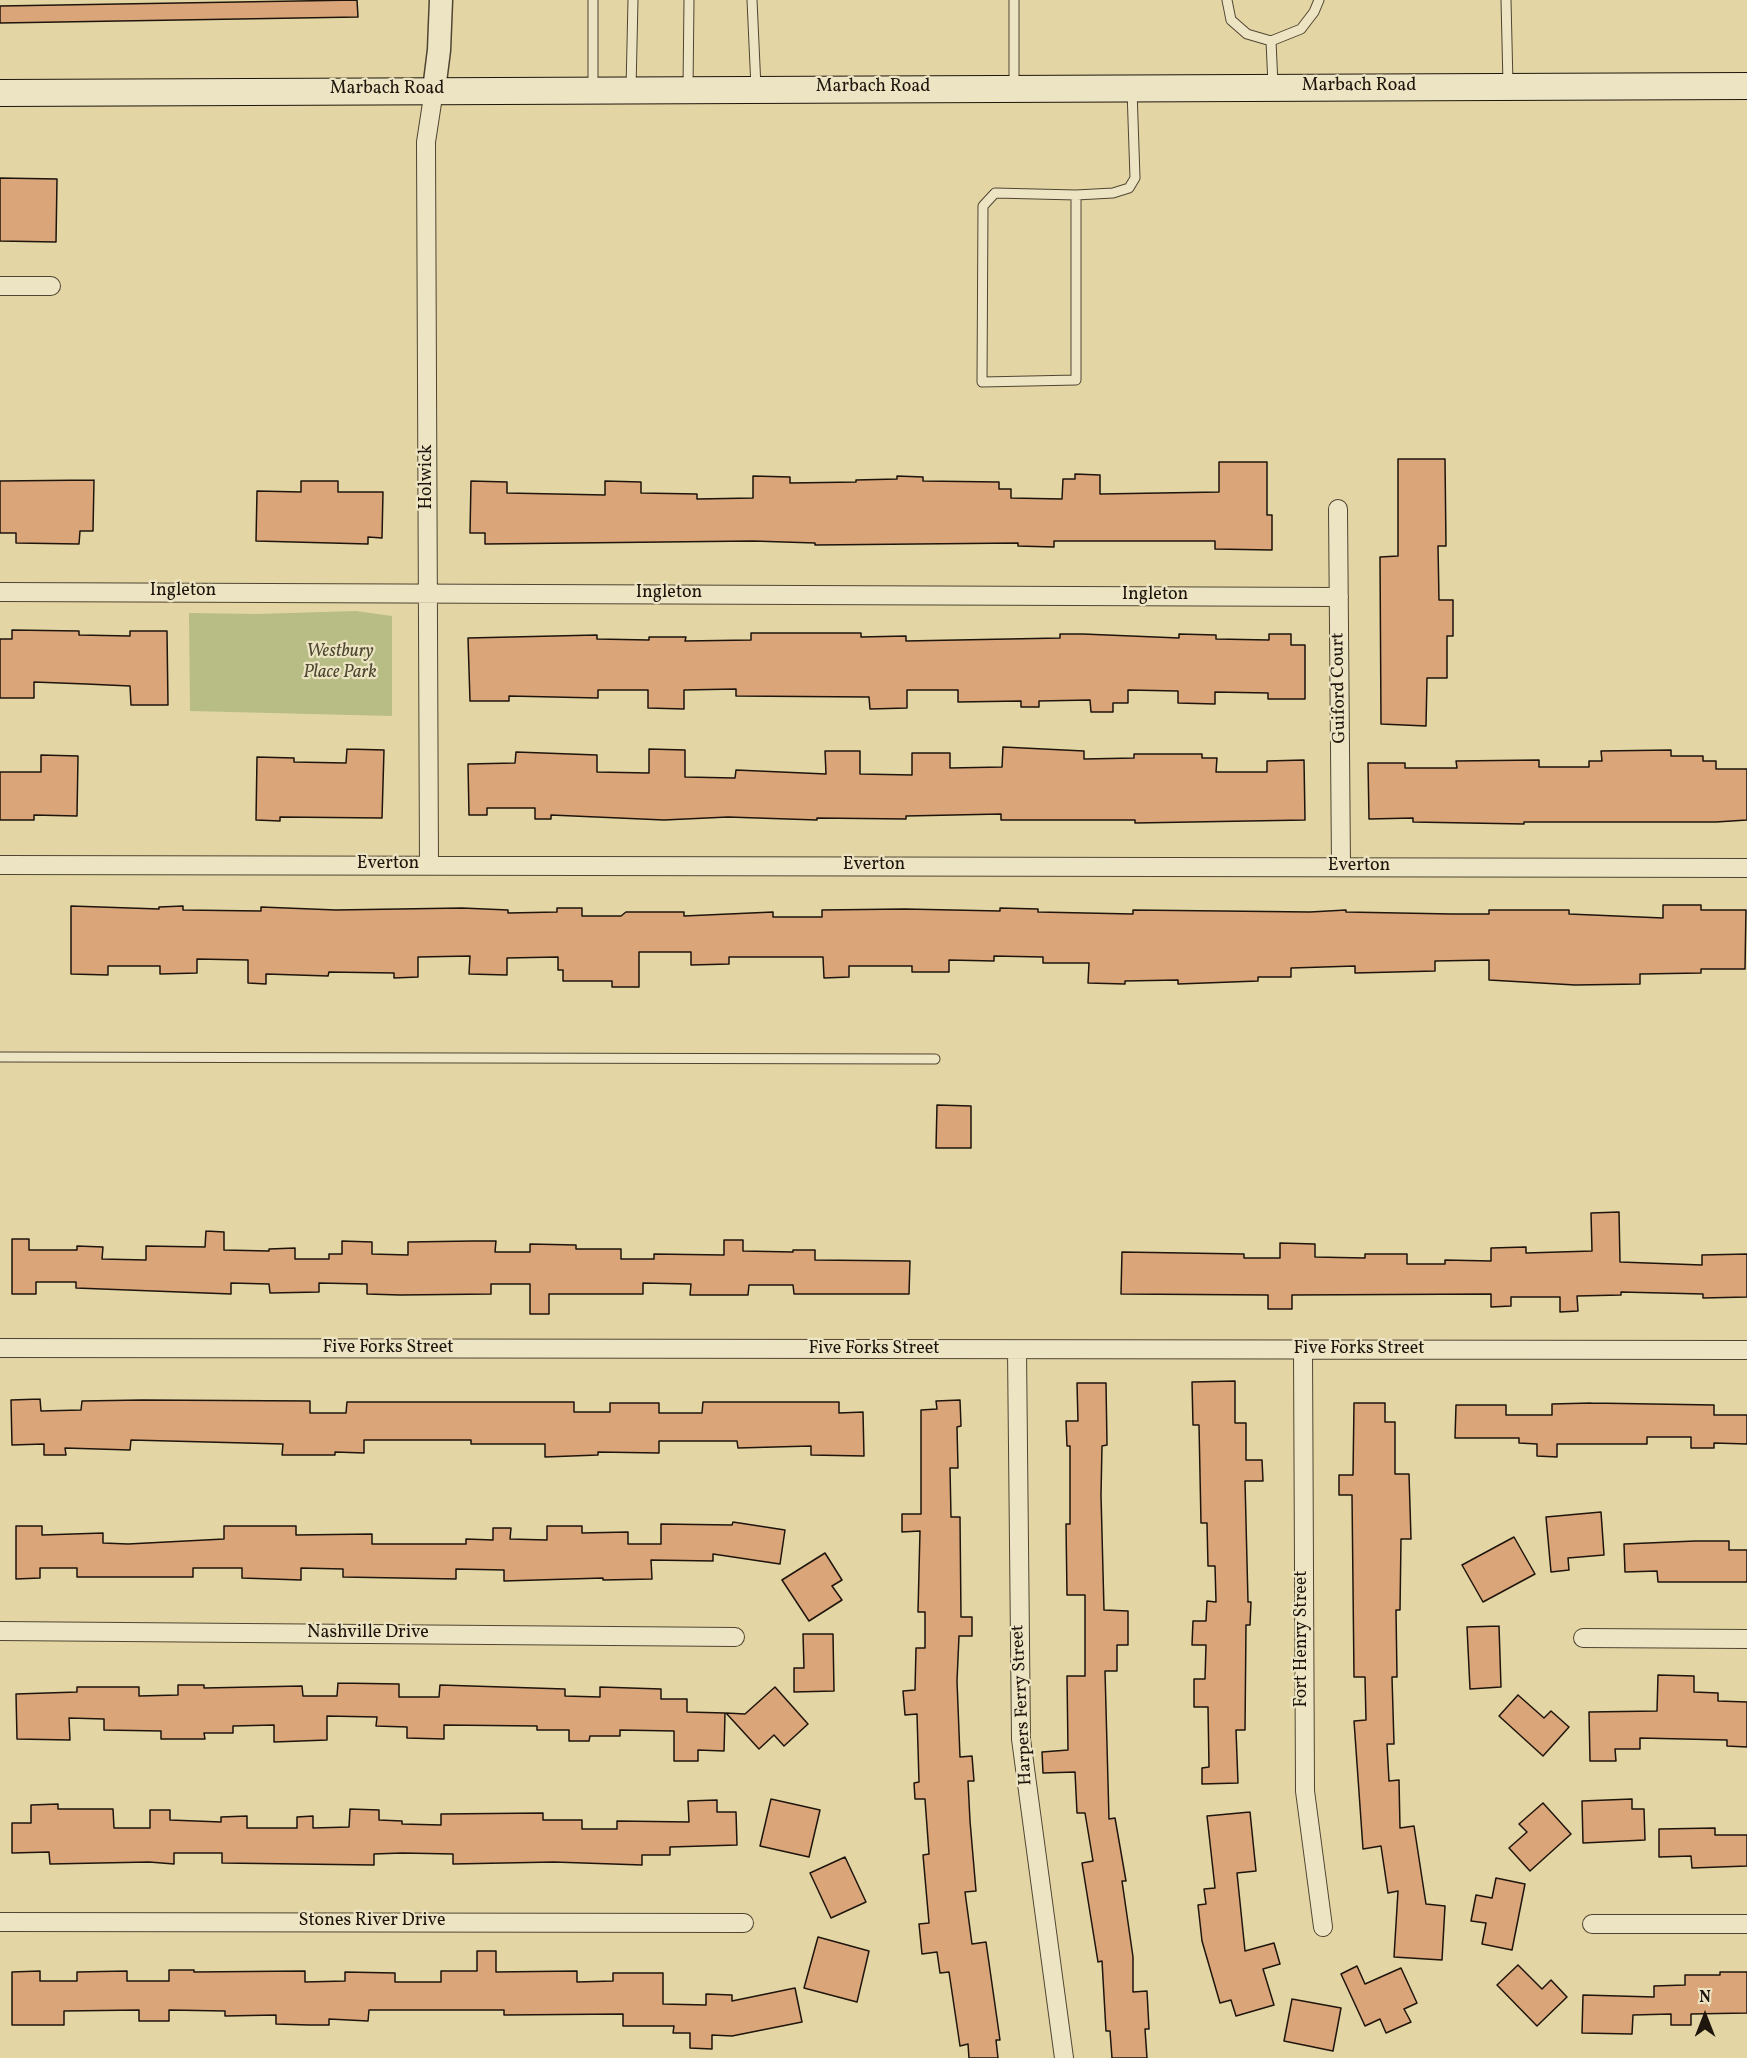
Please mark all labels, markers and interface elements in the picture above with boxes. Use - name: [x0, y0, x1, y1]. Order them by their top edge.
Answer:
- street label: Marbach Road: [1302, 76, 1416, 98]
- street label: Marbach Road: [816, 77, 930, 99]
- street label: Marbach Road: [330, 79, 444, 101]
- street label: Holwick: [417, 444, 439, 510]
- street label: Ingleton: [150, 581, 216, 603]
- street label: Ingleton: [636, 583, 702, 605]
- street label: Ingleton: [1122, 585, 1188, 607]
- street label: Guiford Court: [1328, 632, 1352, 744]
- park label: Westbury Place Park: [303, 642, 377, 684]
- street label: Everton: [357, 854, 419, 876]
- street label: Everton: [843, 855, 905, 877]
- street label: Everton: [1328, 856, 1390, 878]
- street label: Five Forks Street: [322, 1338, 454, 1360]
- street label: Five Forks Street: [808, 1339, 940, 1361]
- street label: Five Forks Street: [1293, 1339, 1425, 1361]
- street label: Fort Henry Street: [1292, 1570, 1314, 1708]
- street label: Nashville Drive: [307, 1623, 429, 1645]
- street label: Harpers Ferry Street: [1008, 1624, 1038, 1786]
- street label: Stones River Drive: [299, 1911, 445, 1933]
- north arrow: [1675, 1986, 1735, 2046]
- text: N: [1699, 1987, 1711, 2009]

